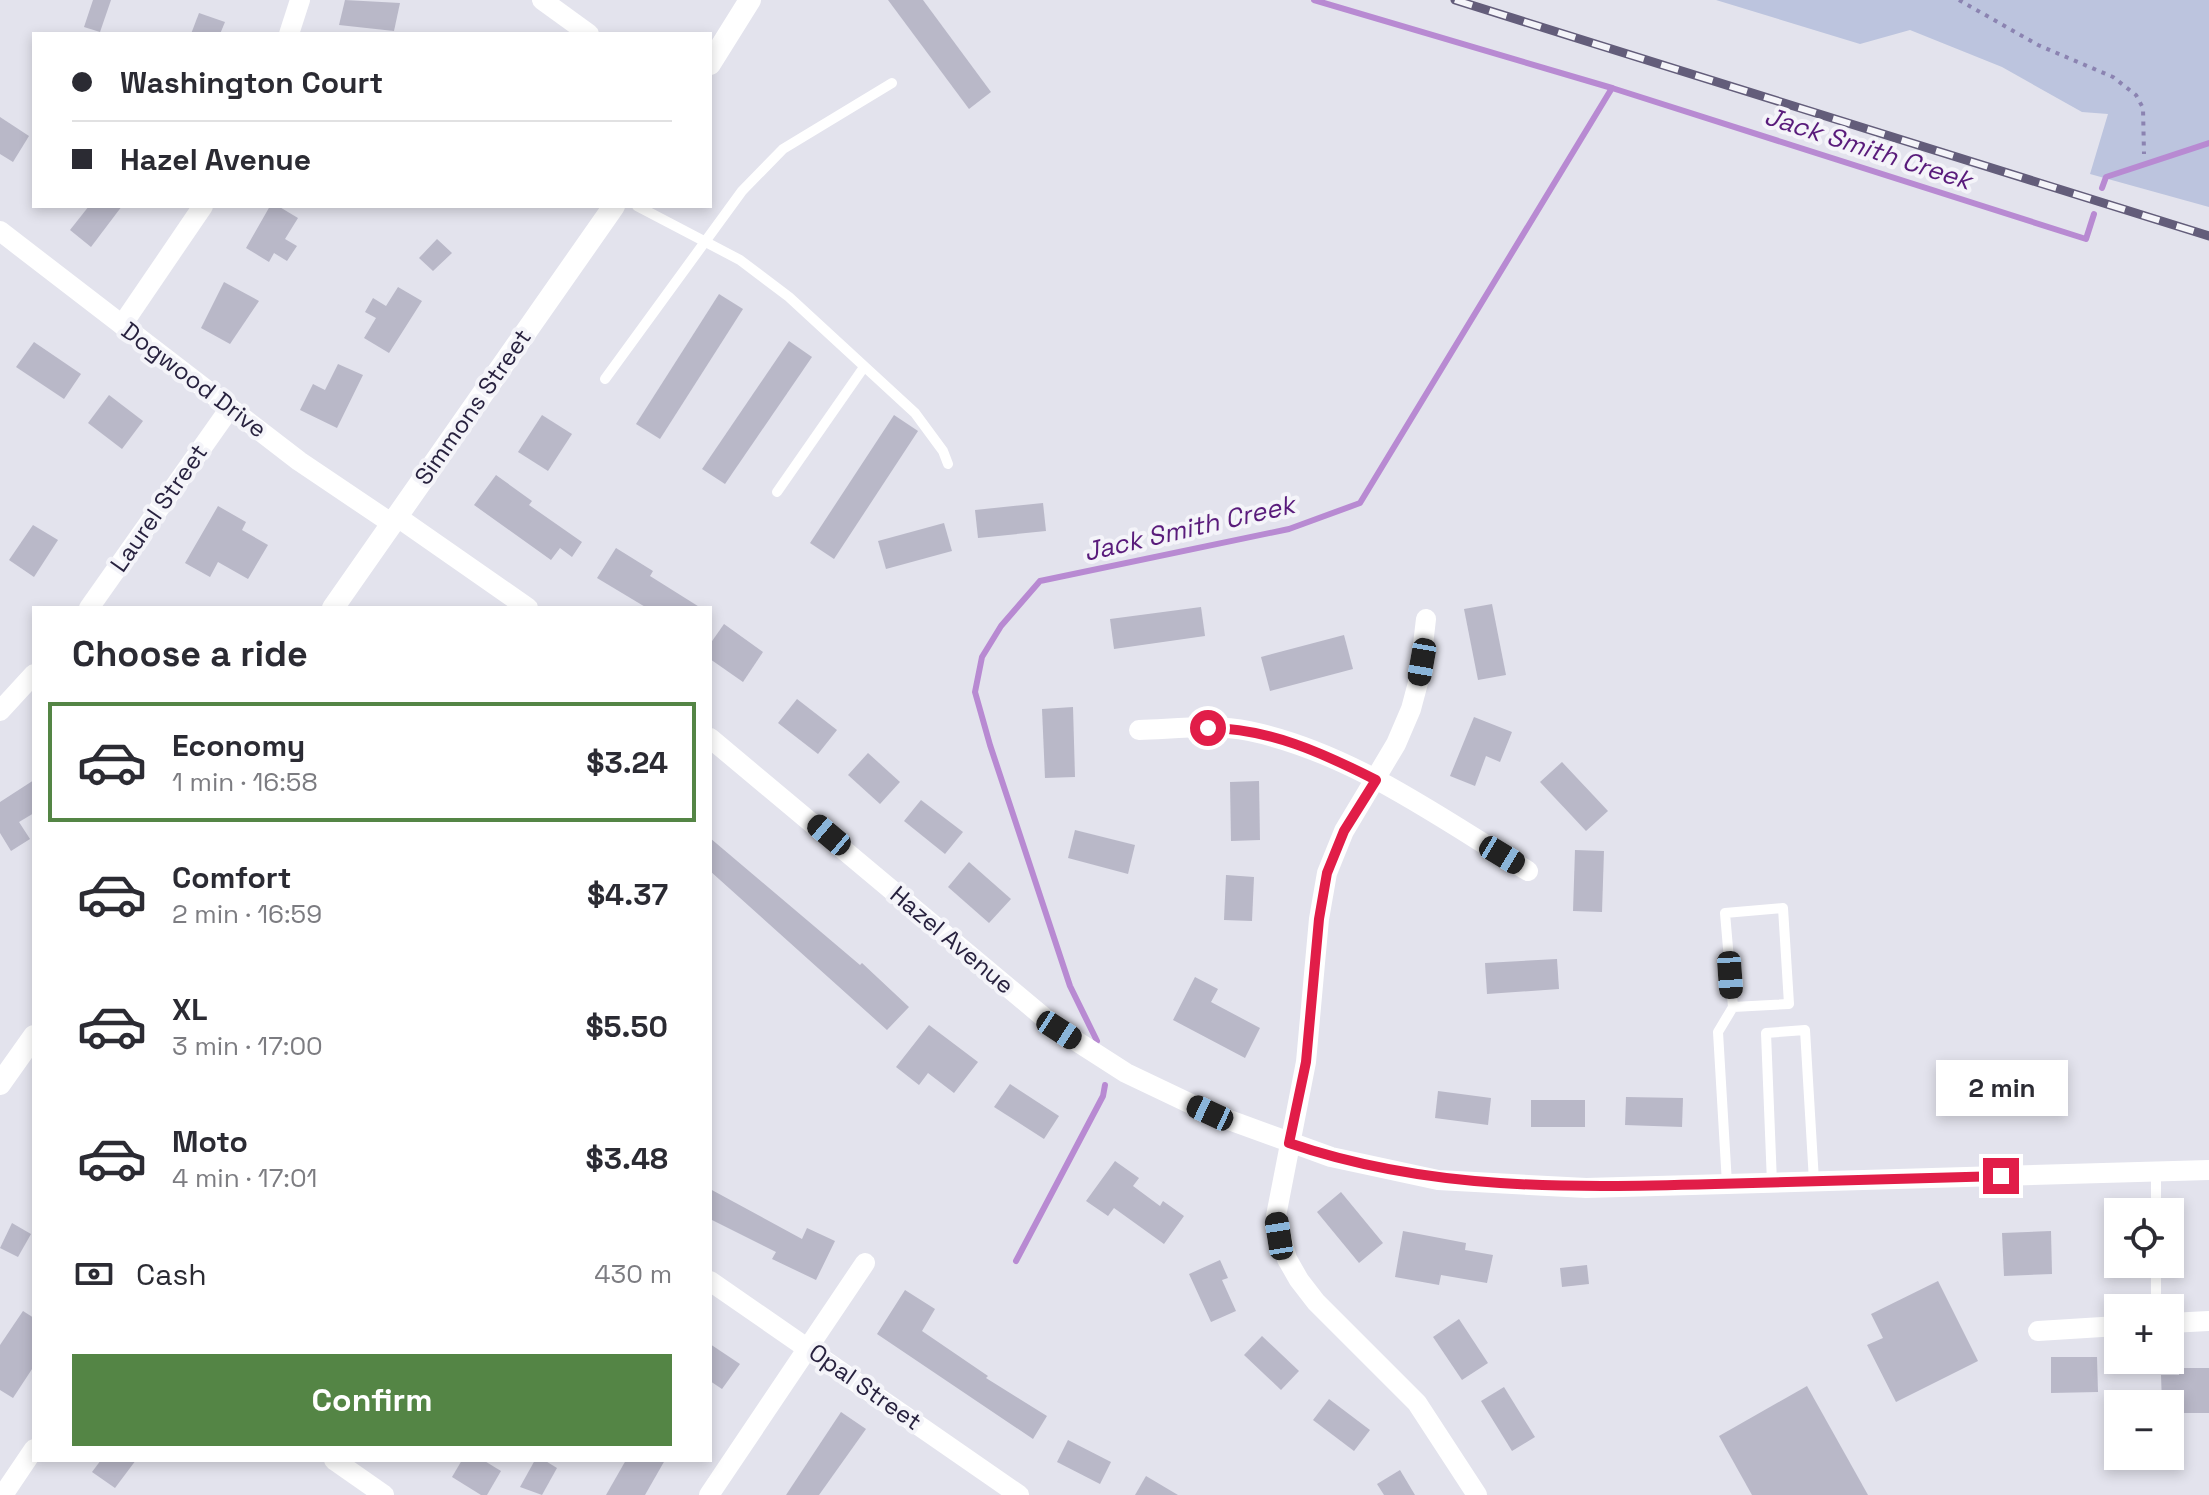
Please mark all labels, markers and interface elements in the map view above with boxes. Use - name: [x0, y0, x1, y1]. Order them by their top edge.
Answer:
- text: Washington Court: [120, 63, 383, 102]
- water label: Jack Smith Creek: [1760, 99, 1979, 198]
- text: Hazel Avenue: [120, 140, 311, 179]
- street label: Dogwood Drive: [116, 315, 273, 444]
- street label: Simmons Street: [407, 323, 538, 491]
- street label: Laurel Street: [103, 438, 214, 578]
- water label: Jack Smith Creek: [1080, 487, 1301, 569]
- text: Choose a ride: [72, 631, 308, 677]
- car: [1406, 636, 1438, 688]
- route start: [1190, 710, 1226, 746]
- icon: car: [76, 726, 148, 798]
- text: Economy: [172, 726, 305, 765]
- text: $3.24: [586, 743, 668, 782]
- text: 1 min · 16:58: [172, 765, 318, 799]
- car: [803, 810, 855, 860]
- car: [1475, 832, 1529, 878]
- icon: car: [76, 858, 148, 930]
- text: Comfort: [172, 858, 291, 897]
- text: $4.37: [587, 875, 668, 914]
- street label: Hazel Avenue: [884, 879, 1021, 1000]
- text: 2 min · 16:59: [172, 897, 322, 931]
- car: [1716, 950, 1744, 1000]
- icon: car: [76, 990, 148, 1062]
- text: XL: [172, 990, 208, 1029]
- text: $5.50: [585, 1007, 668, 1046]
- car: [1032, 1007, 1086, 1053]
- text: 3 min · 17:00: [172, 1029, 323, 1063]
- callout: 2 min: [1935, 1060, 2067, 1116]
- text: 2 min: [1968, 1071, 2036, 1105]
- car: [1183, 1092, 1237, 1134]
- icon: car: [76, 1122, 148, 1194]
- text: Moto: [172, 1122, 248, 1161]
- text: $3.48: [586, 1139, 668, 1178]
- route end: [1983, 1158, 2019, 1194]
- text: 4 min · 17:01: [172, 1161, 317, 1195]
- map controls: [2104, 1198, 2184, 1470]
- button: locate: [2104, 1198, 2184, 1278]
- car: [1263, 1210, 1295, 1262]
- icon: cash: [72, 1252, 116, 1296]
- text: Cash: [136, 1255, 207, 1294]
- text: 430 m: [594, 1257, 672, 1291]
- button: +: [2104, 1294, 2184, 1374]
- street label: Opal Street: [803, 1336, 928, 1437]
- button: Confirm: [72, 1354, 672, 1446]
- button: −: [2104, 1390, 2184, 1470]

